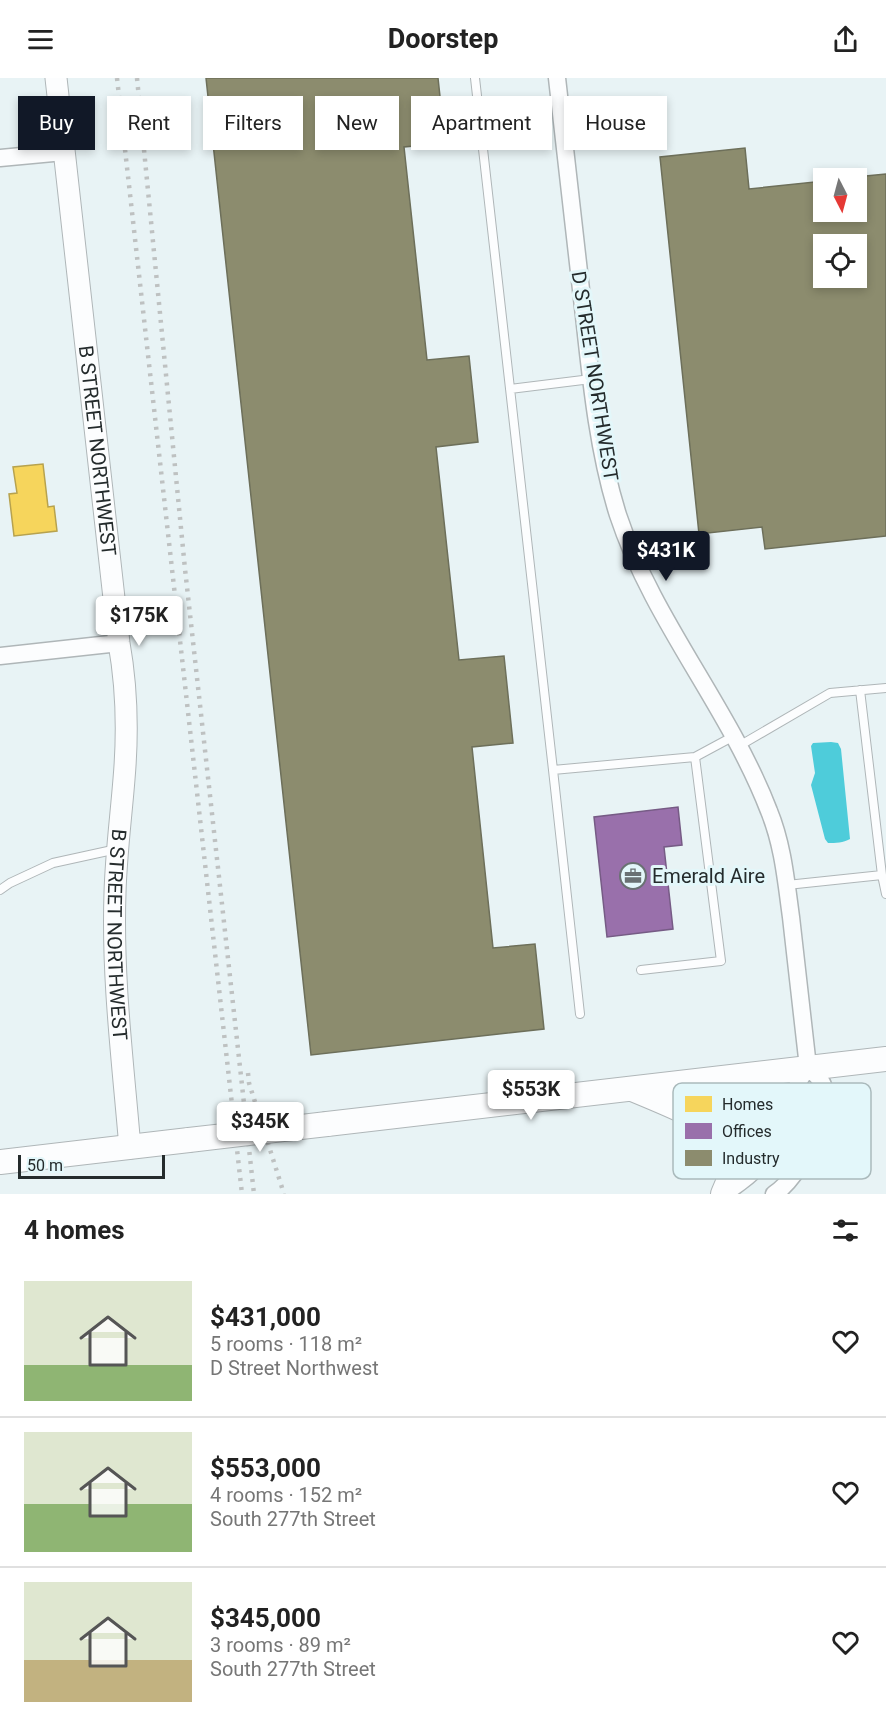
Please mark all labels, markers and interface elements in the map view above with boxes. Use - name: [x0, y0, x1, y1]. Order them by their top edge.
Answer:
- icon: menu: [24, 23, 57, 56]
- text: Doorstep: [388, 23, 498, 55]
- icon: share: [829, 23, 862, 56]
- chip: Buy: [18, 96, 95, 150]
- chip: Rent: [107, 96, 191, 150]
- chip: Filters: [203, 96, 303, 150]
- chip: New: [315, 96, 399, 150]
- chip: Apartment: [411, 96, 552, 150]
- chip: House: [564, 96, 667, 150]
- north arrow: [813, 168, 867, 222]
- map controls: [813, 168, 867, 288]
- button: locate: [813, 234, 867, 288]
- street label: D STREET NORTHWEST: [567, 269, 623, 483]
- street label: B STREET NORTHWEST: [74, 344, 121, 557]
- pin: $431K: [624, 531, 708, 582]
- text: $431K: [637, 538, 695, 562]
- pin: $175K: [97, 596, 181, 647]
- text: $175K: [110, 603, 168, 627]
- street label: B STREET NORTHWEST: [102, 828, 132, 1041]
- office icon: Emerald Aire: [618, 861, 648, 891]
- place label: Emerald Aire: [652, 864, 765, 888]
- pin: $553K: [489, 1070, 573, 1121]
- text: $553K: [502, 1077, 560, 1101]
- legend: [673, 1083, 871, 1179]
- text: Homes: [722, 1095, 773, 1114]
- pin: $345K: [218, 1102, 302, 1153]
- text: $345K: [231, 1109, 289, 1133]
- text: Offices: [722, 1122, 772, 1141]
- text: Industry: [722, 1149, 780, 1168]
- scale bar: [18, 1152, 165, 1180]
- text: 50 m: [27, 1156, 63, 1175]
- icon: filters: [829, 1214, 862, 1247]
- text: 4 homes: [24, 1215, 125, 1245]
- text: $431,000: [210, 1302, 321, 1332]
- icon: home: [72, 1305, 144, 1377]
- icon: heart: [829, 1325, 862, 1358]
- text: 5 rooms · 118 m²: [210, 1332, 362, 1356]
- text: D Street Northwest: [210, 1356, 379, 1380]
- text: $553,000: [210, 1453, 321, 1483]
- icon: home: [72, 1456, 144, 1528]
- icon: heart: [829, 1476, 862, 1509]
- text: 4 rooms · 152 m²: [210, 1483, 362, 1507]
- text: South 277th Street: [210, 1507, 376, 1531]
- text: $345,000: [210, 1603, 321, 1633]
- icon: home: [72, 1606, 144, 1678]
- icon: heart: [829, 1626, 862, 1659]
- text: 3 rooms · 89 m²: [210, 1633, 351, 1657]
- text: South 277th Street: [210, 1657, 376, 1681]

